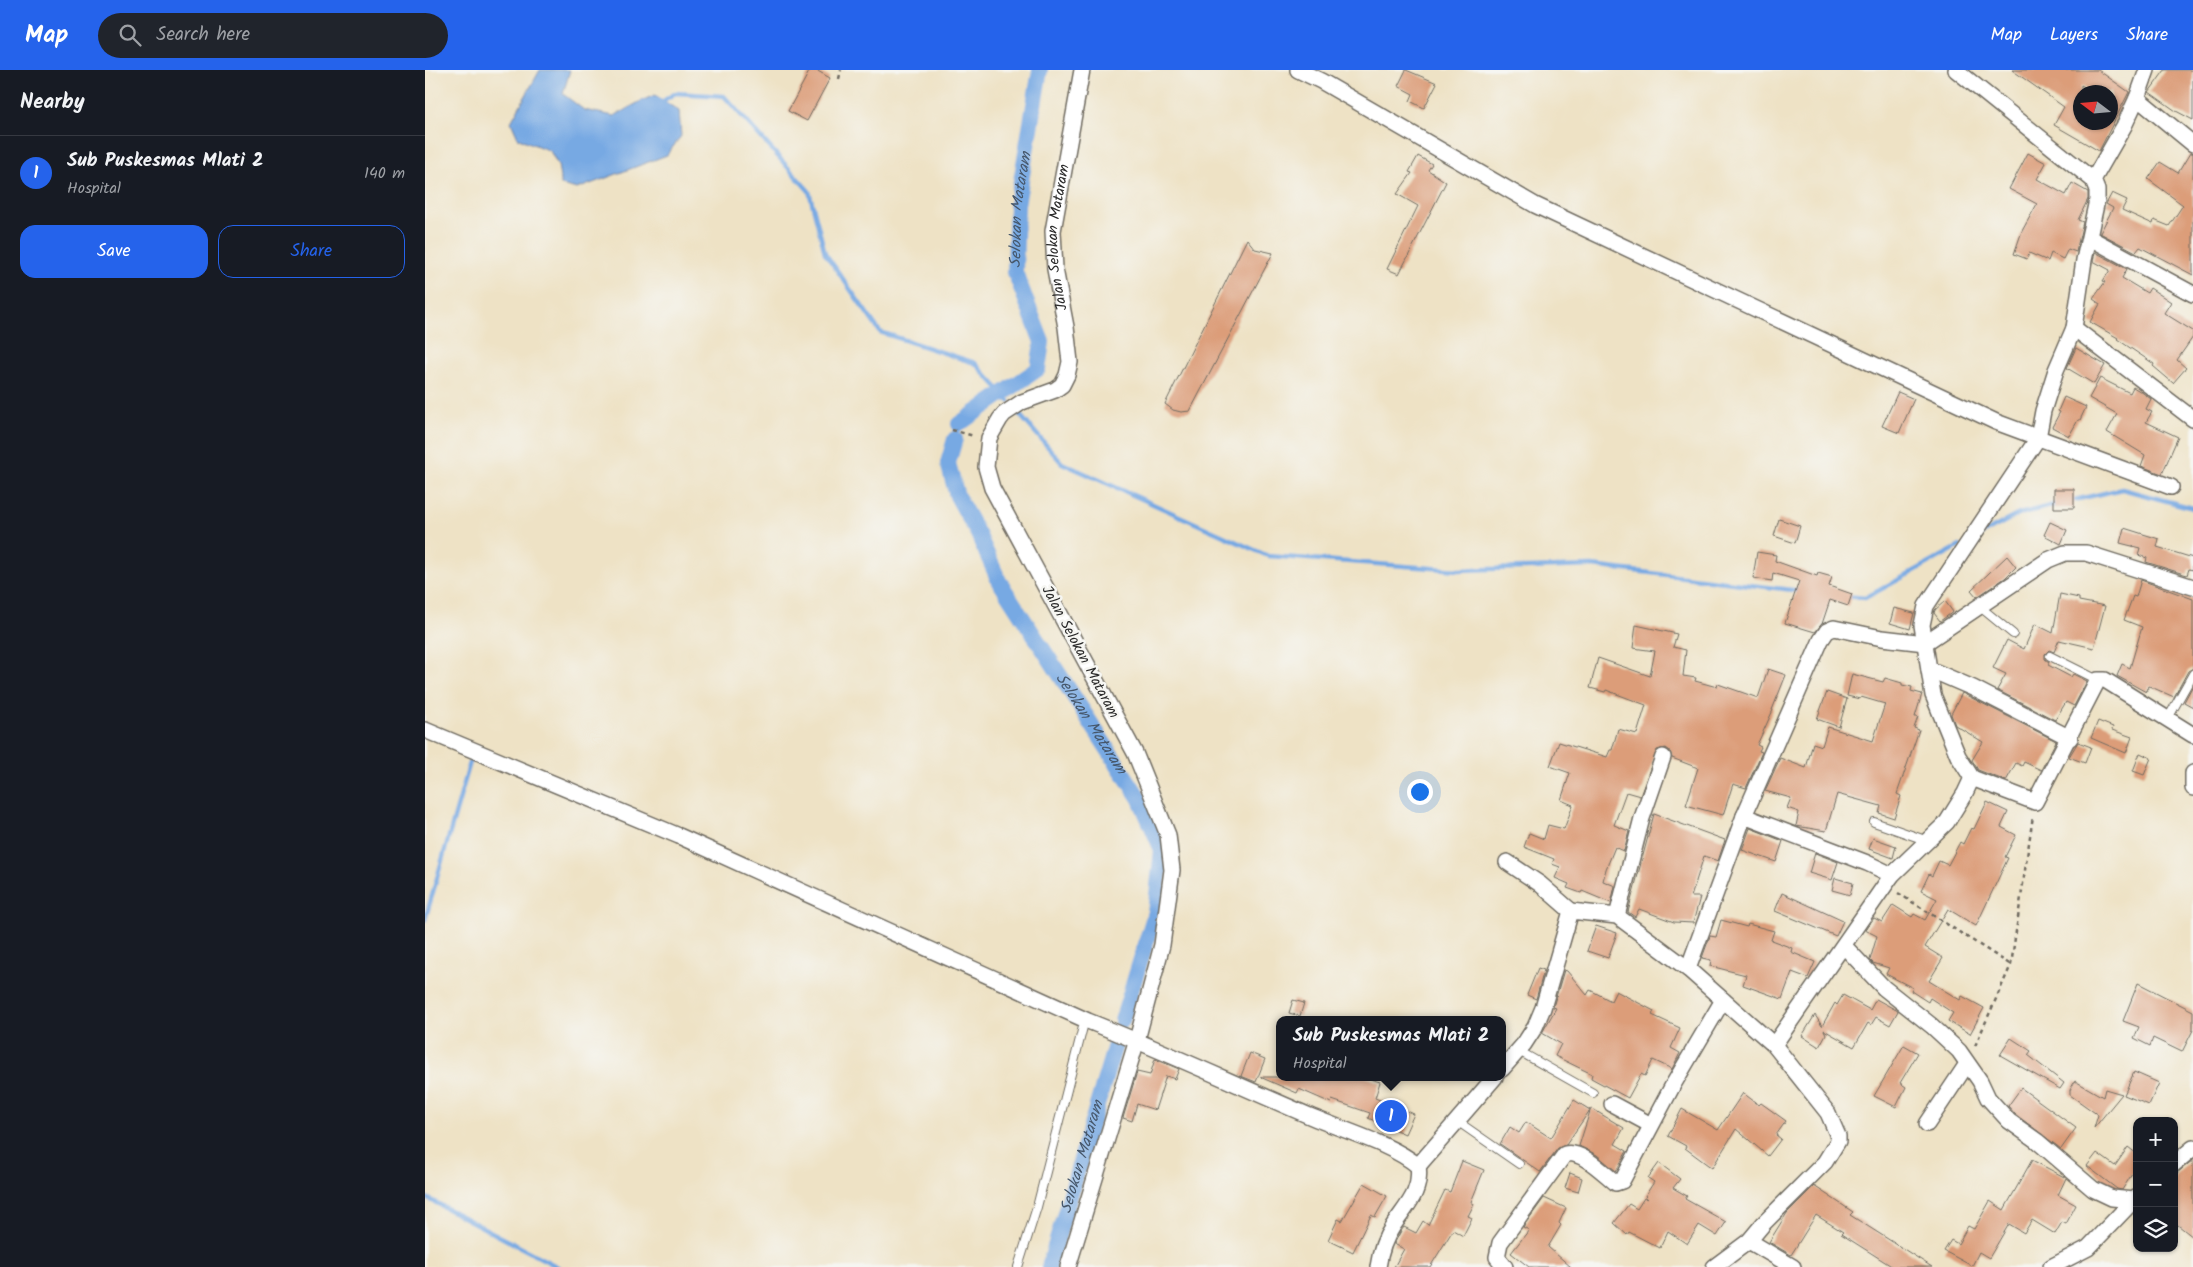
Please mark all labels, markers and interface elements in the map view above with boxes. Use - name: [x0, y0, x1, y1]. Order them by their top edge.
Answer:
- search box: [98, 13, 448, 58]
- text: Map: [25, 16, 68, 55]
- text: Search here: [156, 20, 250, 50]
- icon: search: [116, 21, 144, 49]
- text: Map: [1991, 21, 2022, 50]
- text: Layers: [2050, 21, 2098, 50]
- text: Share: [2126, 21, 2168, 50]
- north arrow: [2073, 85, 2118, 130]
- text: Nearby: [20, 86, 85, 119]
- text: Sub Puskesmas Mlati 2: [67, 146, 263, 176]
- water label: Selokan Mataram: [1003, 149, 1039, 268]
- text: 1: [34, 161, 38, 186]
- text: 140 m: [364, 161, 405, 186]
- street label: Jalan Selokan Mataram: [1041, 162, 1077, 313]
- text: Hospital: [67, 176, 121, 201]
- button: Save: [20, 225, 208, 278]
- button: Share: [218, 225, 405, 278]
- street label: Jalan Selokan Mataram: [1035, 581, 1125, 723]
- water label: Selokan Mataram: [1049, 668, 1134, 780]
- your location: [1407, 779, 1433, 805]
- popup: [1276, 1016, 1506, 1081]
- text: Sub Puskesmas Mlati 2: [1293, 1021, 1489, 1051]
- text: Hospital: [1293, 1051, 1347, 1076]
- water label: Selokan Mataram: [1053, 1096, 1111, 1216]
- pin: 1: [1375, 1097, 1407, 1135]
- map controls: [2133, 1117, 2178, 1252]
- button: +: [2133, 1117, 2178, 1162]
- button: −: [2133, 1162, 2178, 1207]
- button: layers: [2133, 1207, 2178, 1252]

